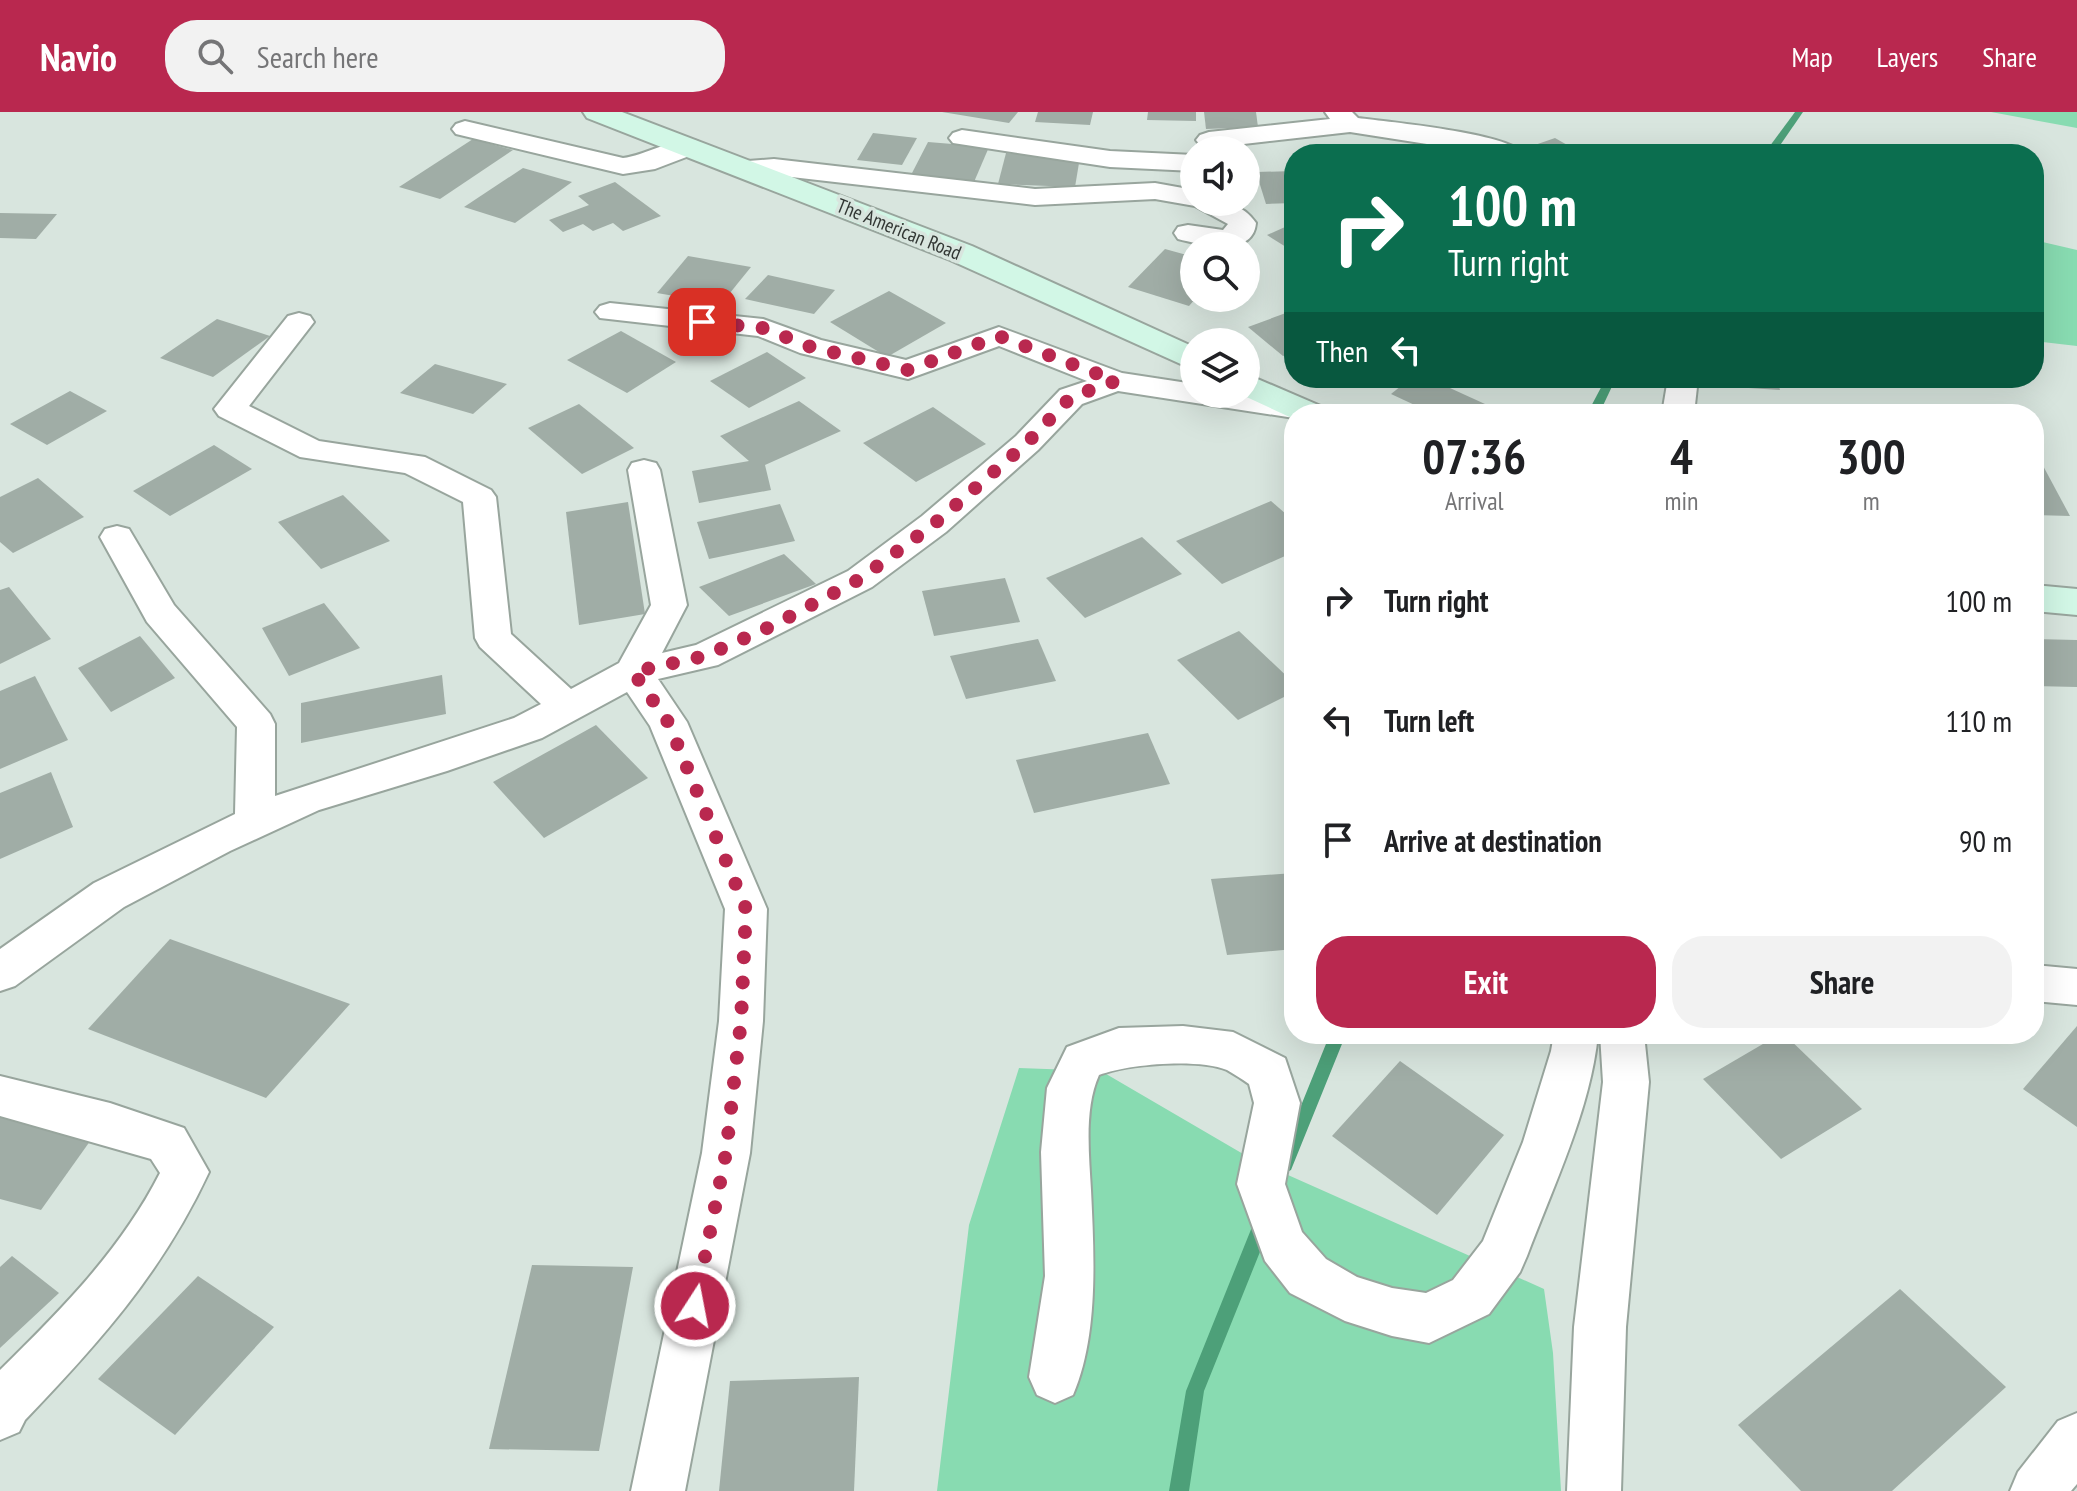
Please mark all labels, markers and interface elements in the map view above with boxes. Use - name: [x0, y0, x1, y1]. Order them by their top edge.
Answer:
- search box: [165, 20, 725, 92]
- text: Navio: [40, 32, 117, 81]
- icon: search: [193, 34, 237, 78]
- text: Search here: [257, 37, 379, 76]
- text: Map: [1791, 38, 1833, 75]
- text: Layers: [1877, 38, 1938, 75]
- text: Share: [1982, 38, 2037, 75]
- map controls: [1180, 136, 1260, 408]
- button: sound: [1180, 136, 1260, 216]
- text: 100 m: [1448, 169, 1577, 241]
- icon: right: [1316, 176, 1420, 280]
- street label: The American Road: [833, 192, 965, 266]
- button: search: [1180, 232, 1260, 312]
- text: Turn right: [1448, 239, 1569, 286]
- pin: [668, 288, 736, 356]
- icon: arrive: [680, 300, 724, 344]
- button: layers: [1180, 328, 1260, 408]
- icon: left: [1384, 328, 1428, 372]
- text: Then: [1316, 331, 1368, 370]
- text: 07:36: [1422, 425, 1526, 487]
- text: 4: [1670, 425, 1693, 487]
- text: 300: [1837, 425, 1906, 487]
- text: Arrival: [1445, 484, 1504, 517]
- text: min: [1664, 484, 1698, 517]
- text: m: [1863, 484, 1880, 517]
- icon: right: [1316, 578, 1360, 622]
- text: Turn right: [1384, 581, 1488, 620]
- text: 100 m: [1946, 581, 2012, 620]
- icon: left: [1316, 698, 1360, 742]
- text: Turn left: [1384, 701, 1474, 740]
- text: 110 m: [1946, 701, 2012, 740]
- icon: arrive: [1316, 818, 1360, 862]
- text: Arrive at destination: [1384, 821, 1602, 860]
- text: 90 m: [1959, 821, 2012, 860]
- button: Exit: [1316, 936, 1656, 1028]
- button: Share: [1672, 936, 2012, 1028]
- position arrow: [653, 1264, 737, 1348]

